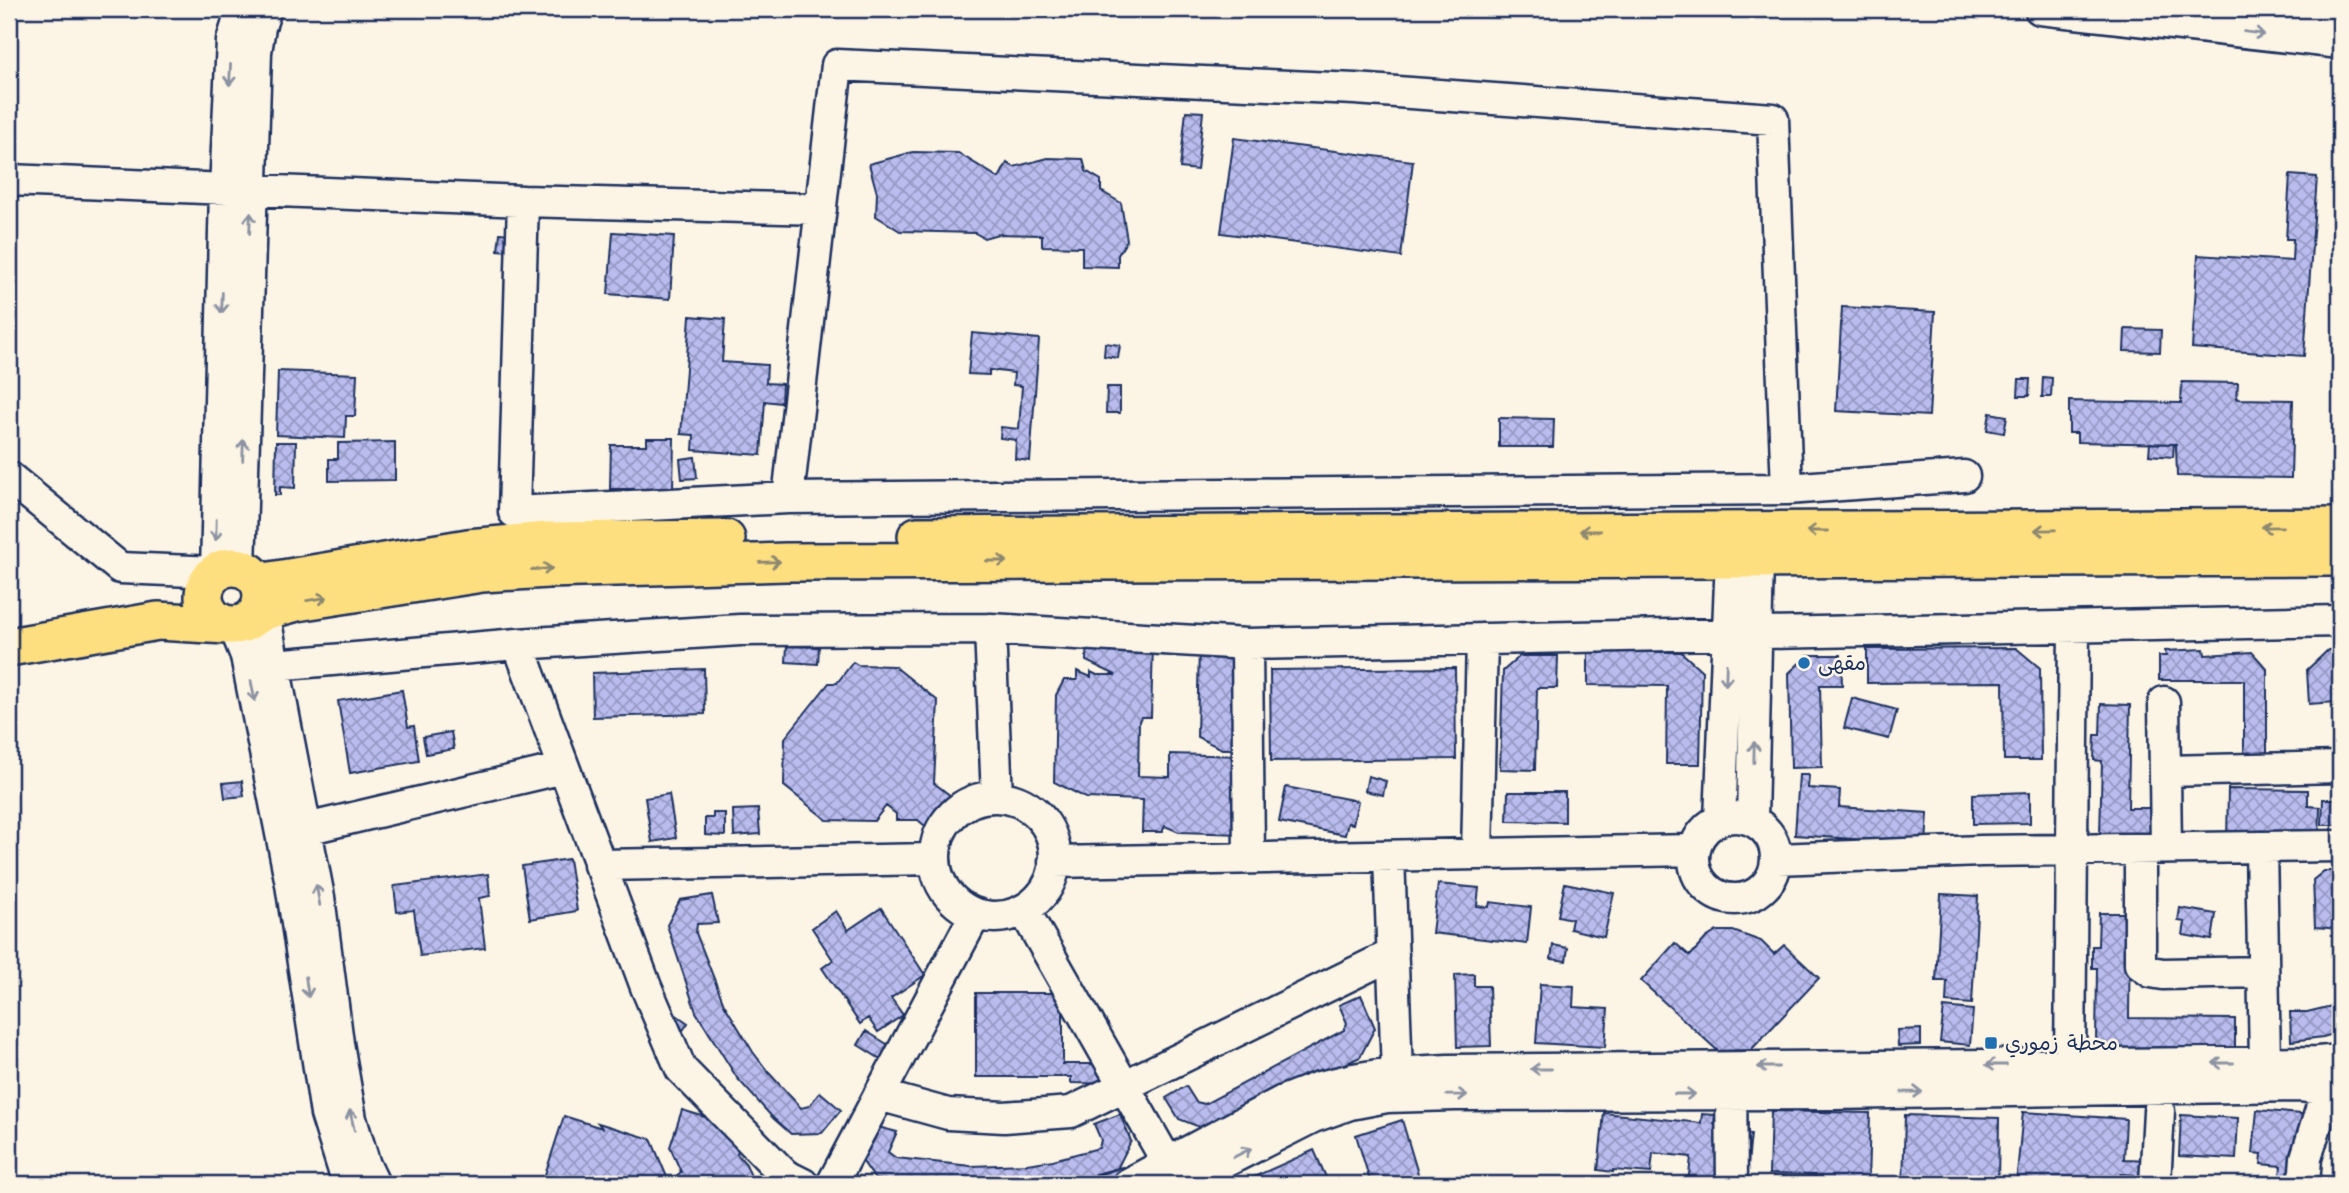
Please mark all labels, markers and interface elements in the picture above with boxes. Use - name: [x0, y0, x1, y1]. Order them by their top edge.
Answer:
- one-way arrow: [2242, 27, 2265, 40]
- one-way arrow: [224, 64, 237, 87]
- one-way arrow: [243, 212, 257, 235]
- one-way arrow: [215, 291, 228, 314]
- one-way arrow: [237, 439, 250, 462]
- one-way arrow: [209, 518, 223, 541]
- one-way arrow: [2261, 521, 2284, 534]
- one-way arrow: [2033, 523, 2056, 536]
- one-way arrow: [1578, 524, 1601, 538]
- one-way arrow: [1806, 524, 1829, 537]
- one-way arrow: [986, 554, 1009, 568]
- one-way arrow: [758, 556, 781, 569]
- one-way arrow: [531, 562, 553, 575]
- one-way arrow: [305, 592, 328, 605]
- place label: مقهى: [1818, 649, 1866, 678]
- marker: مقهى: [1796, 655, 1812, 671]
- one-way arrow: [1720, 664, 1733, 687]
- one-way arrow: [247, 679, 260, 702]
- one-way arrow: [1747, 741, 1760, 764]
- one-way arrow: [311, 884, 324, 907]
- one-way arrow: [301, 975, 314, 998]
- place label: محطة زموري: [2005, 1029, 2118, 1058]
- marker: محطة زموري: [1983, 1035, 1999, 1051]
- one-way arrow: [2212, 1056, 2235, 1070]
- one-way arrow: [1984, 1058, 2007, 1072]
- one-way arrow: [1757, 1060, 1780, 1074]
- one-way arrow: [1529, 1062, 1552, 1076]
- one-way arrow: [1901, 1086, 1924, 1099]
- one-way arrow: [1673, 1087, 1696, 1101]
- one-way arrow: [1446, 1088, 1469, 1102]
- one-way arrow: [345, 1109, 358, 1132]
- one-way arrow: [1231, 1146, 1251, 1160]

